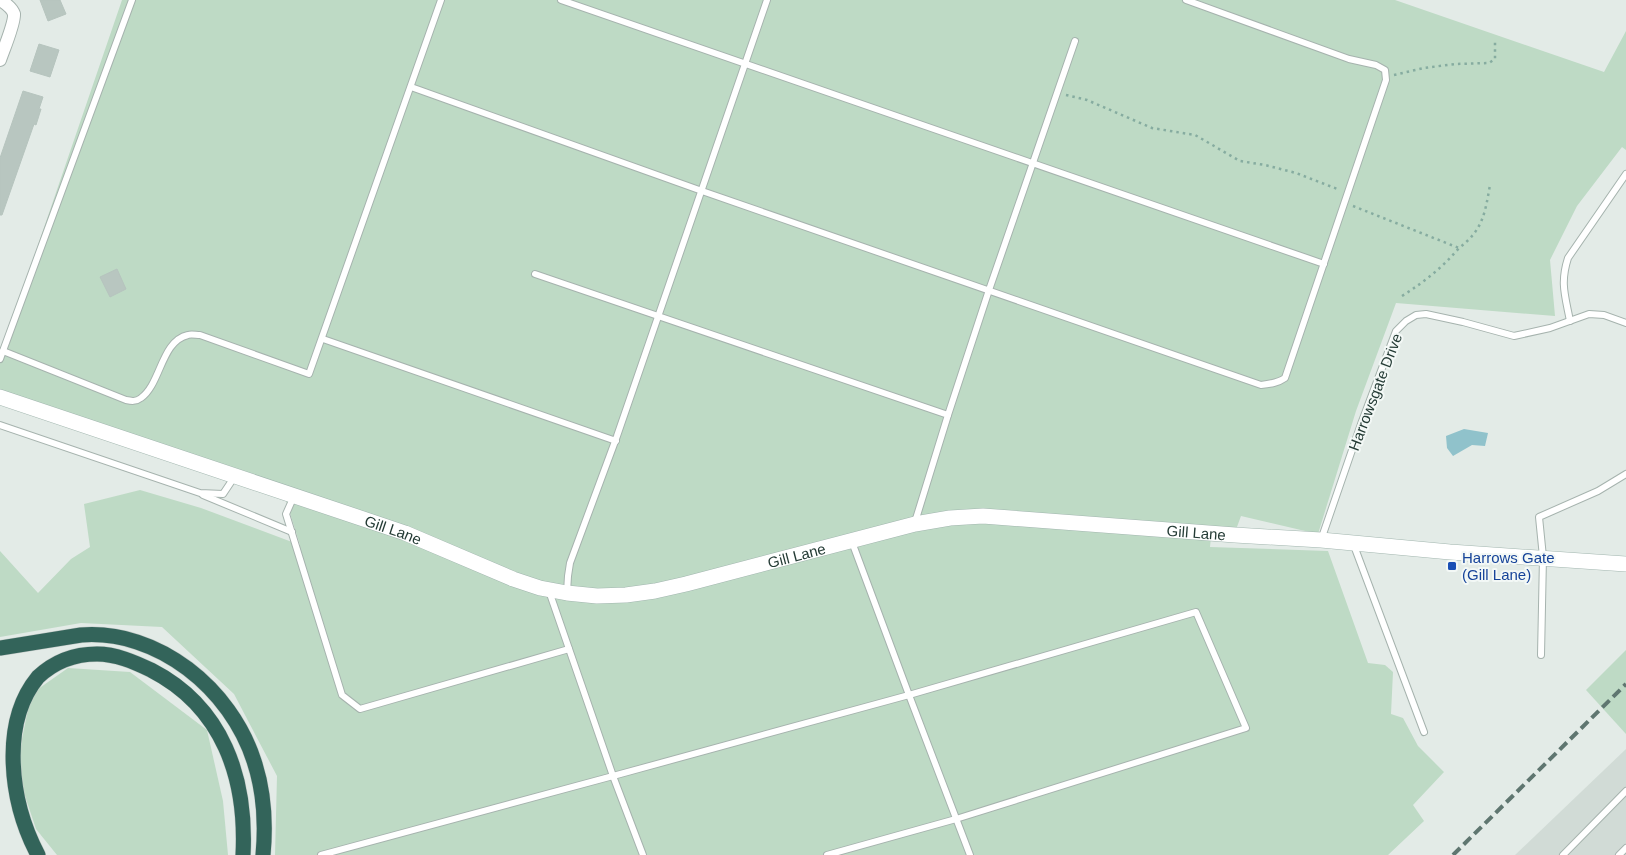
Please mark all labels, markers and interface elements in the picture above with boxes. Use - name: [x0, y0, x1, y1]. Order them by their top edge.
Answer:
- street label: Harrowsgate Drive: [1345, 331, 1405, 453]
- street label: Gill Lane: [363, 512, 424, 548]
- street label: Gill Lane: [1166, 521, 1227, 543]
- street label: Gill Lane: [766, 539, 827, 571]
- place label: Harrows Gate (Gill Lane): [1462, 549, 1555, 583]
- marker: Harrows Gate (Gill Lane): [1446, 560, 1458, 572]

